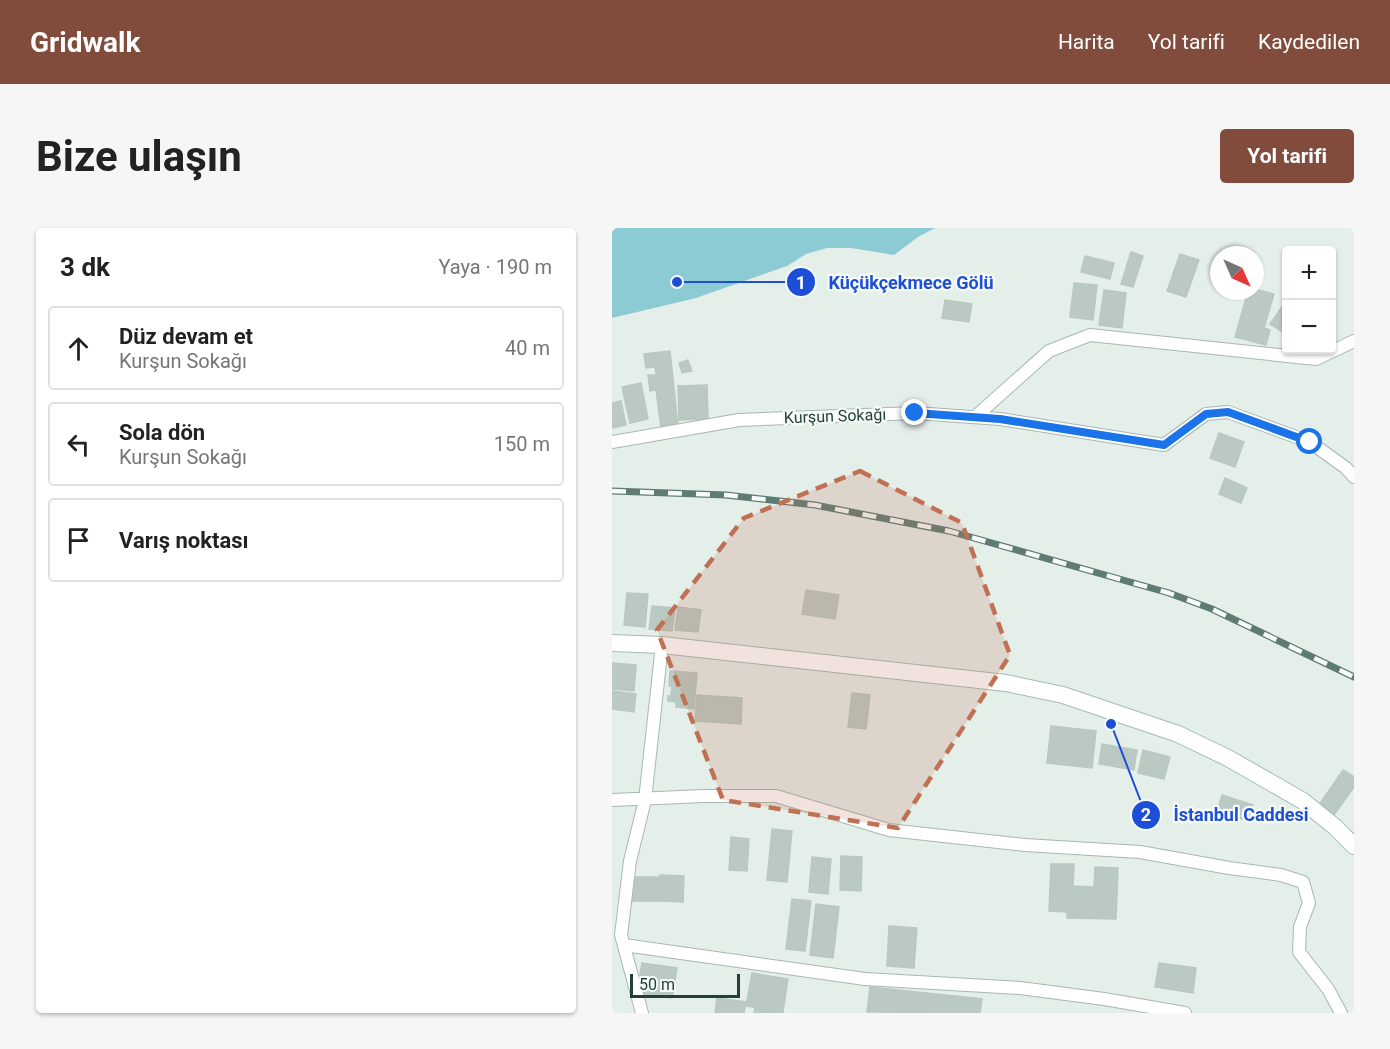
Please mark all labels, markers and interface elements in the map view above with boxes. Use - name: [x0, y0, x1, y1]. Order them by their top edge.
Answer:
- text: Gridwalk: [30, 26, 140, 59]
- text: Harita: [1058, 30, 1115, 54]
- text: Yol tarifi: [1148, 30, 1225, 54]
- text: Kaydedilen: [1258, 30, 1360, 54]
- button: Yol tarifi: [1220, 129, 1354, 183]
- text: Bize ulaşın: [36, 132, 242, 181]
- north arrow: [1210, 246, 1264, 300]
- map controls: [1282, 246, 1336, 354]
- button: +: [1282, 246, 1336, 300]
- text: 3 dk: [60, 252, 110, 282]
- text: Yaya · 190 m: [438, 255, 552, 279]
- callout: Küçükçekmece Gölü: [786, 264, 1005, 300]
- text: 1: [796, 272, 806, 293]
- text: Küçükçekmece Gölü: [828, 272, 994, 293]
- button: −: [1282, 300, 1336, 354]
- text: Düz devam et: [119, 324, 253, 349]
- icon: ahead: [62, 332, 95, 365]
- text: 40 m: [505, 336, 550, 360]
- text: Kurşun Sokağı: [119, 349, 247, 373]
- route end: [901, 399, 927, 425]
- street label: Kurşun Sokağı: [784, 405, 886, 427]
- text: Sola dön: [119, 420, 205, 445]
- icon: left: [62, 428, 95, 461]
- route start: [1296, 428, 1322, 454]
- text: 150 m: [494, 432, 550, 456]
- text: Kurşun Sokağı: [119, 445, 247, 469]
- icon: arrive: [62, 524, 95, 557]
- text: Varış noktası: [119, 528, 249, 553]
- callout: İstanbul Caddesi: [1131, 797, 1320, 833]
- text: 2: [1141, 804, 1151, 825]
- text: İstanbul Caddesi: [1173, 804, 1309, 825]
- scale bar: [630, 971, 740, 998]
- text: 50 m: [639, 975, 675, 994]

